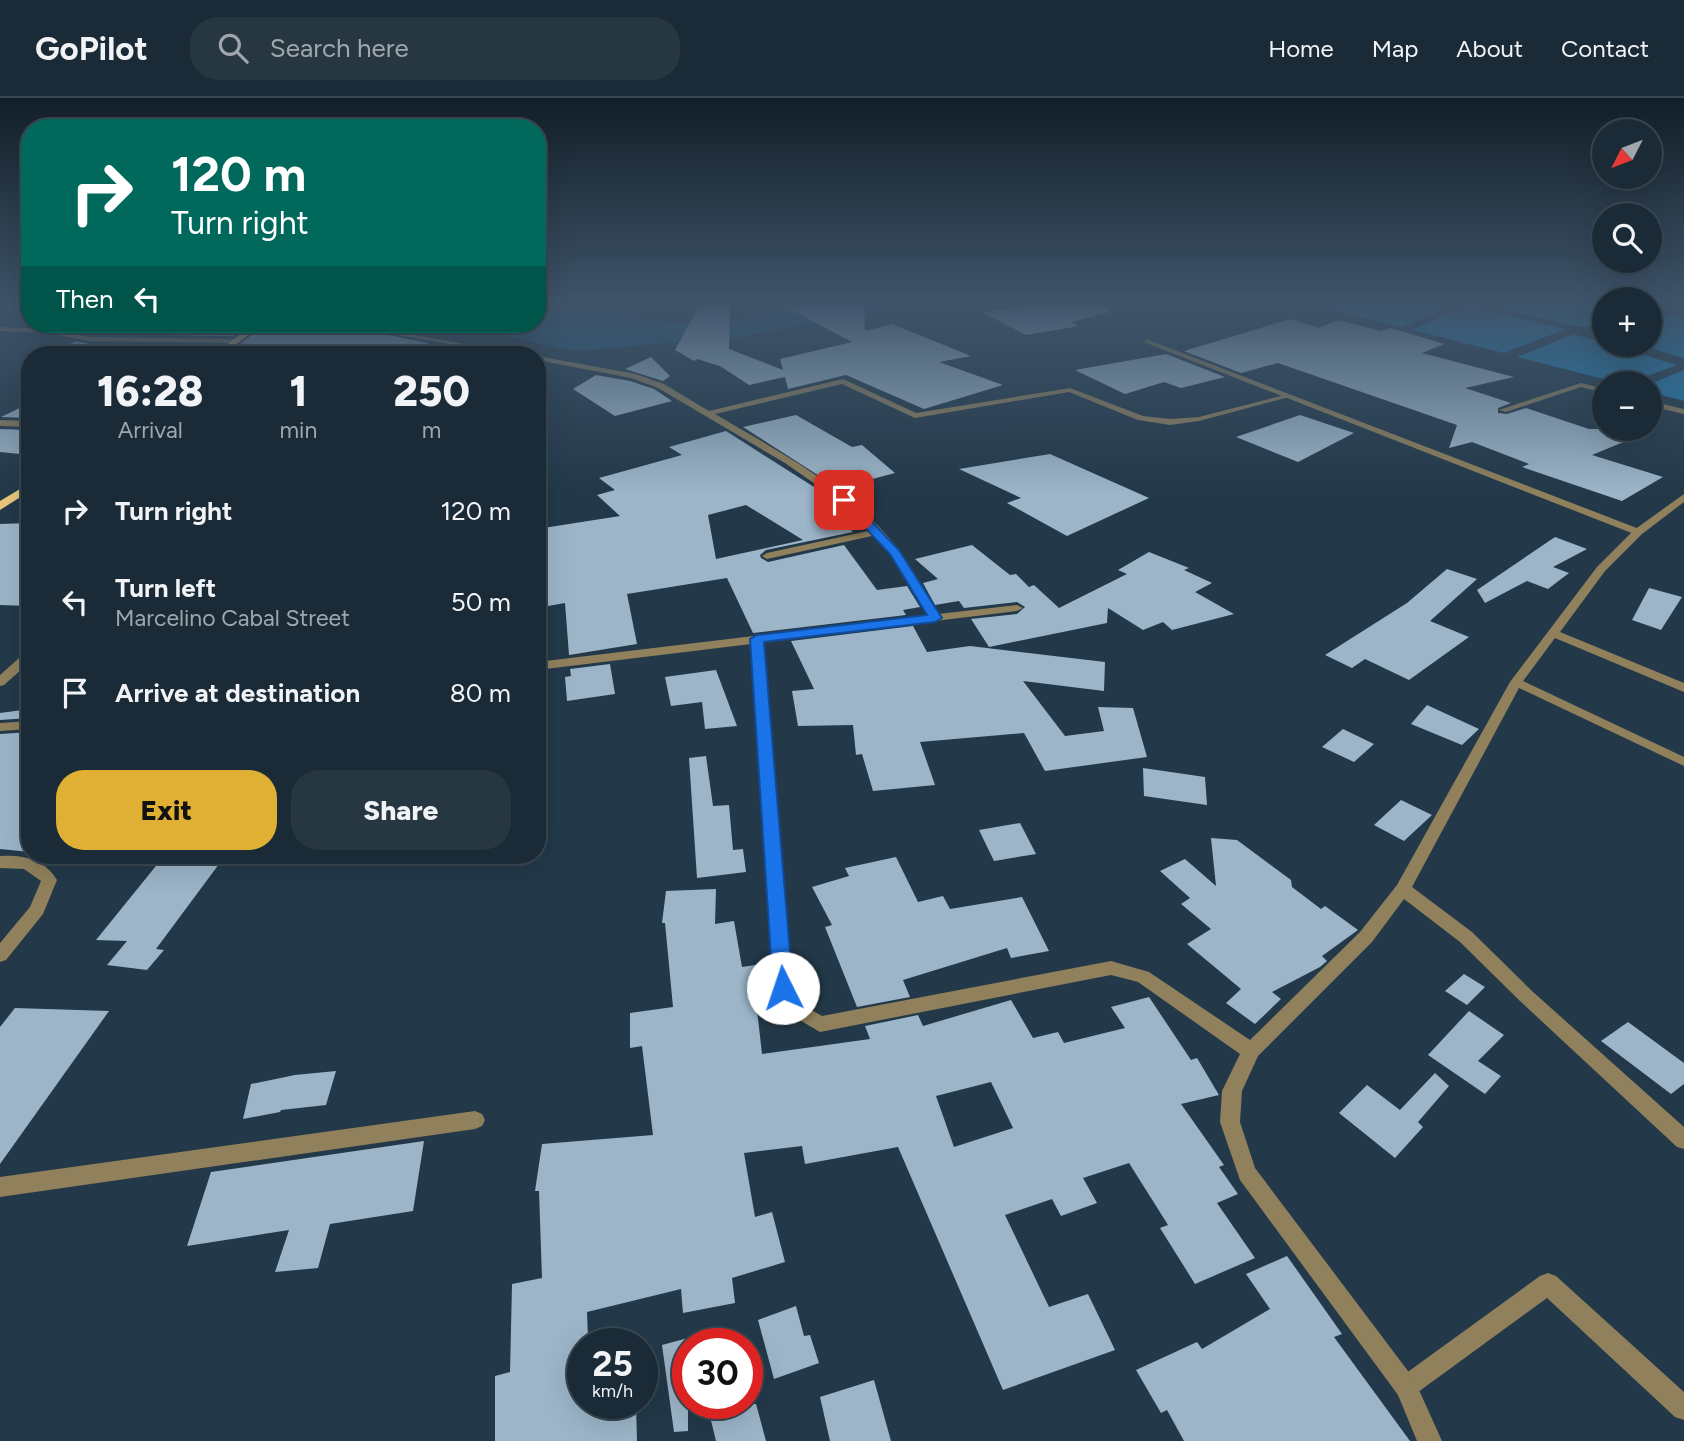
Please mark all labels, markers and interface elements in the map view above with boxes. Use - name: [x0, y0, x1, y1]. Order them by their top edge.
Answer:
- search box: [190, 17, 680, 80]
- text: GoPilot: [35, 29, 148, 68]
- icon: search: [214, 29, 252, 67]
- text: Search here: [270, 32, 409, 64]
- text: Home: [1268, 34, 1334, 63]
- text: Map: [1372, 34, 1418, 63]
- text: About: [1456, 34, 1523, 63]
- text: Contact: [1561, 34, 1649, 63]
- north arrow: [1592, 119, 1662, 189]
- map controls: [1592, 119, 1662, 441]
- text: 120 m: [171, 144, 306, 203]
- icon: right: [56, 147, 147, 238]
- button: search: [1592, 203, 1662, 273]
- text: Turn right: [171, 204, 309, 242]
- icon: left: [128, 280, 166, 318]
- text: Then: [56, 283, 114, 315]
- button: +: [1592, 287, 1662, 357]
- text: 16:28: [97, 366, 204, 417]
- text: 1: [289, 366, 307, 417]
- text: 250: [393, 366, 470, 417]
- button: −: [1592, 371, 1662, 441]
- text: Arrival: [118, 416, 183, 444]
- text: min: [280, 416, 317, 444]
- text: m: [422, 416, 441, 444]
- pin: [814, 470, 874, 530]
- icon: arrive: [825, 481, 863, 519]
- icon: right: [56, 492, 94, 530]
- text: Turn right: [115, 495, 232, 527]
- text: 120 m: [441, 495, 511, 527]
- text: Turn left: [115, 572, 216, 604]
- icon: left: [56, 583, 94, 621]
- text: 50 m: [451, 586, 511, 618]
- text: Marcelino Cabal Street: [115, 604, 350, 632]
- icon: arrive: [56, 674, 94, 712]
- text: Arrive at destination: [115, 677, 360, 709]
- text: 80 m: [450, 677, 511, 709]
- button: Exit: [56, 770, 277, 850]
- button: Share: [291, 770, 511, 850]
- position arrow: [746, 951, 820, 1025]
- speed limit sign: 30: [672, 1328, 763, 1419]
- text: 25: [592, 1343, 633, 1385]
- text: km/h: [592, 1380, 633, 1402]

